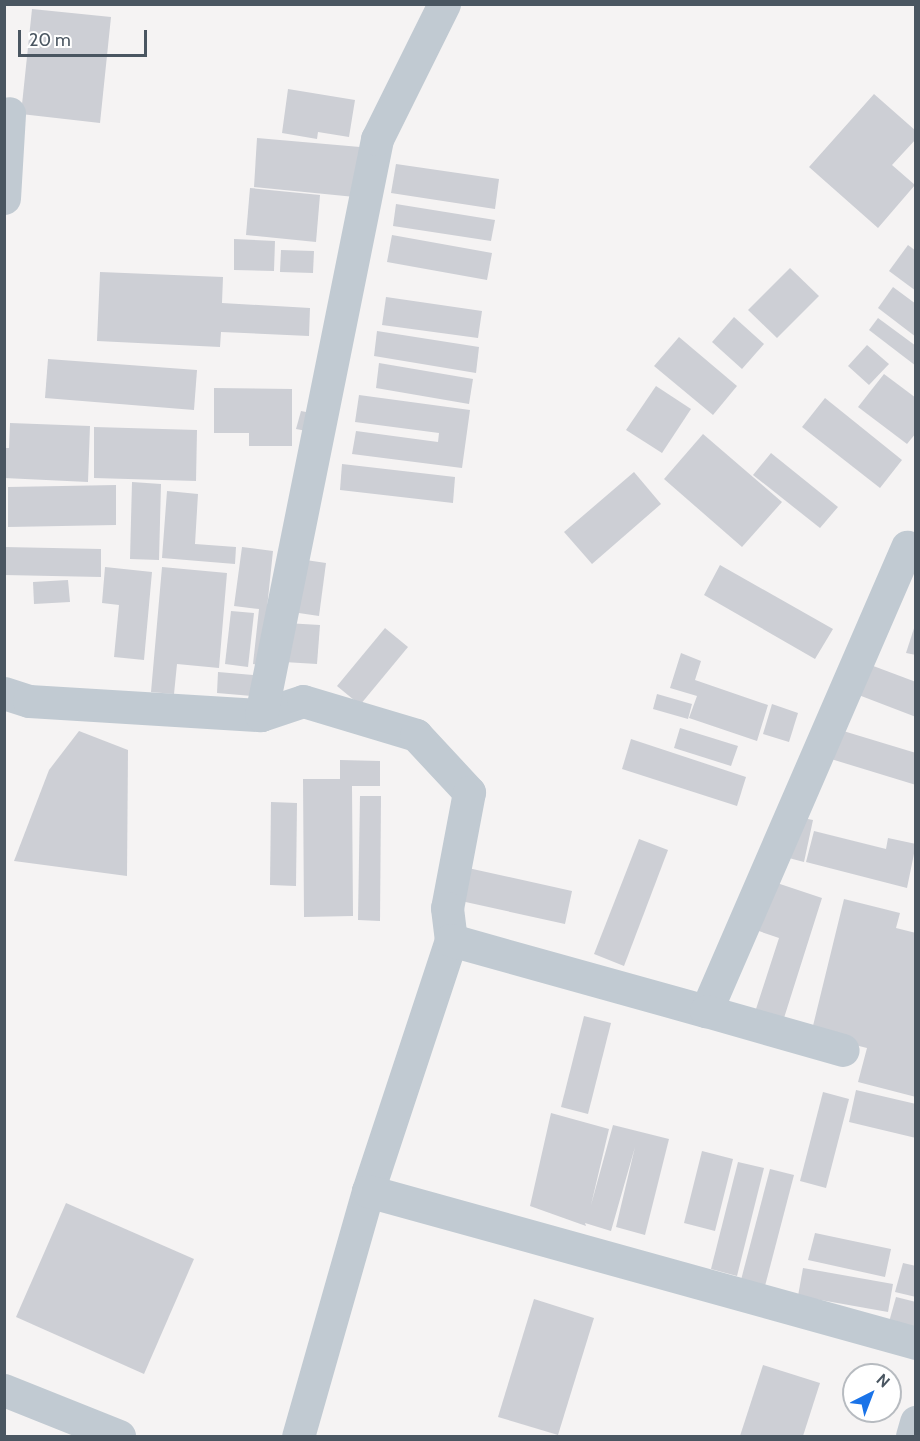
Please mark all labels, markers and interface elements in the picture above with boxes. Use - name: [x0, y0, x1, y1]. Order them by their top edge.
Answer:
- scale bar: [21, 18, 150, 56]
- text: 20 m: [29, 29, 71, 51]
- north arrow: [842, 1363, 902, 1423]
- text: N: [872, 1370, 894, 1392]

